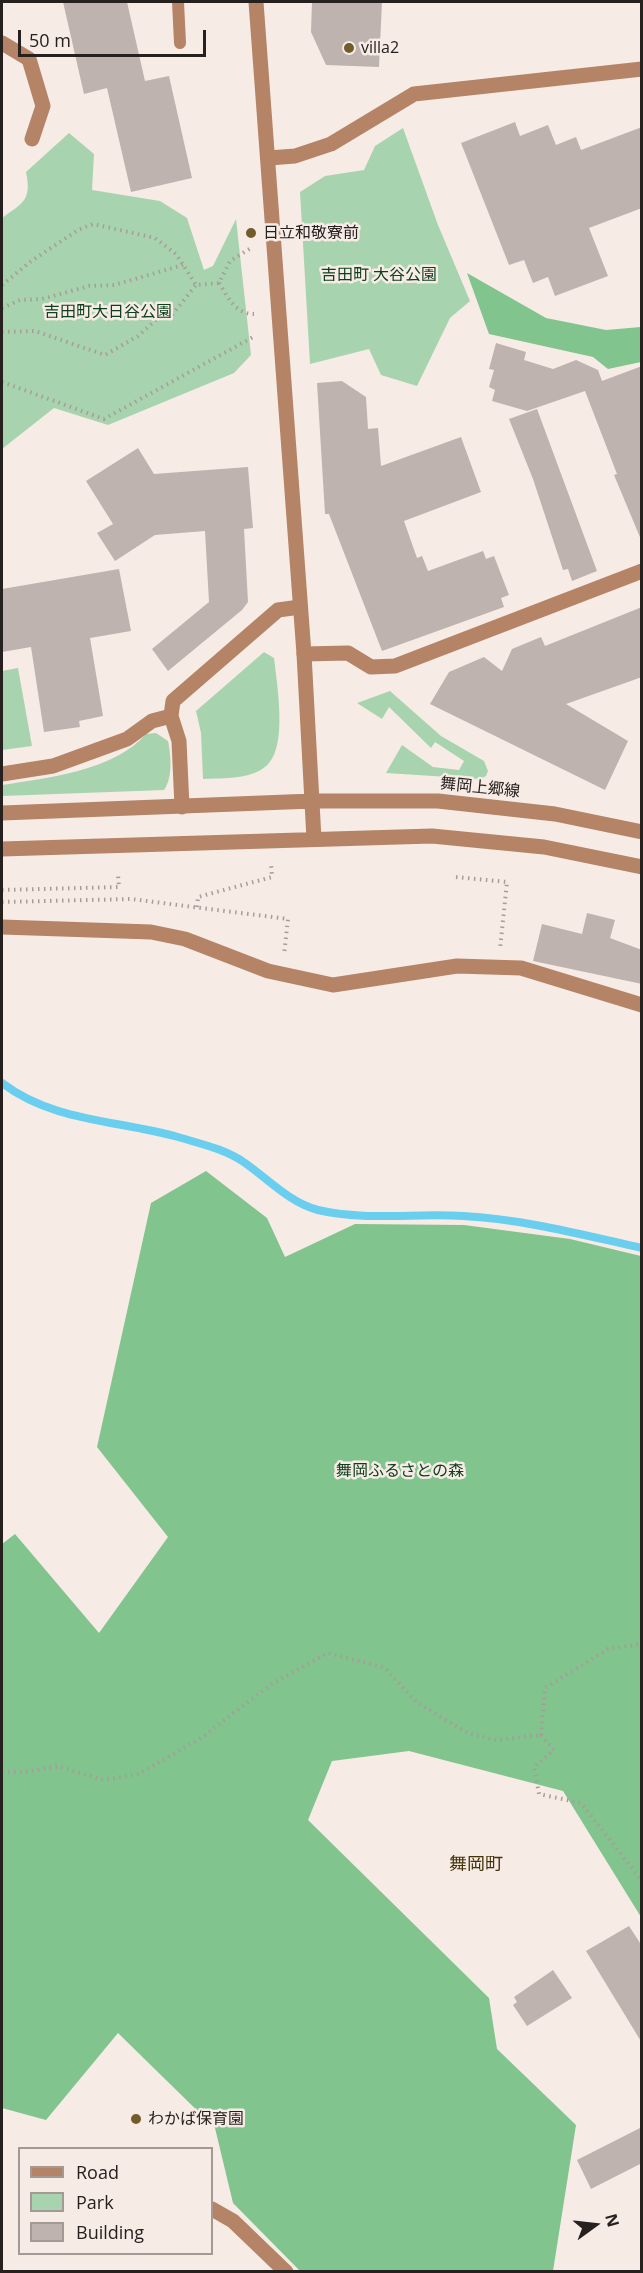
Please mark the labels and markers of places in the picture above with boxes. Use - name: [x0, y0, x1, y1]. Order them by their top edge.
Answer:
- place label: villa2: [361, 38, 399, 58]
- marker: villa2: [342, 41, 356, 55]
- place label: 日立和敬寮前: [263, 223, 359, 243]
- marker: 日立和敬寮前: [244, 226, 258, 240]
- place label: わかば保育園: [148, 2109, 244, 2129]
- marker: わかば保育園: [129, 2112, 143, 2126]

